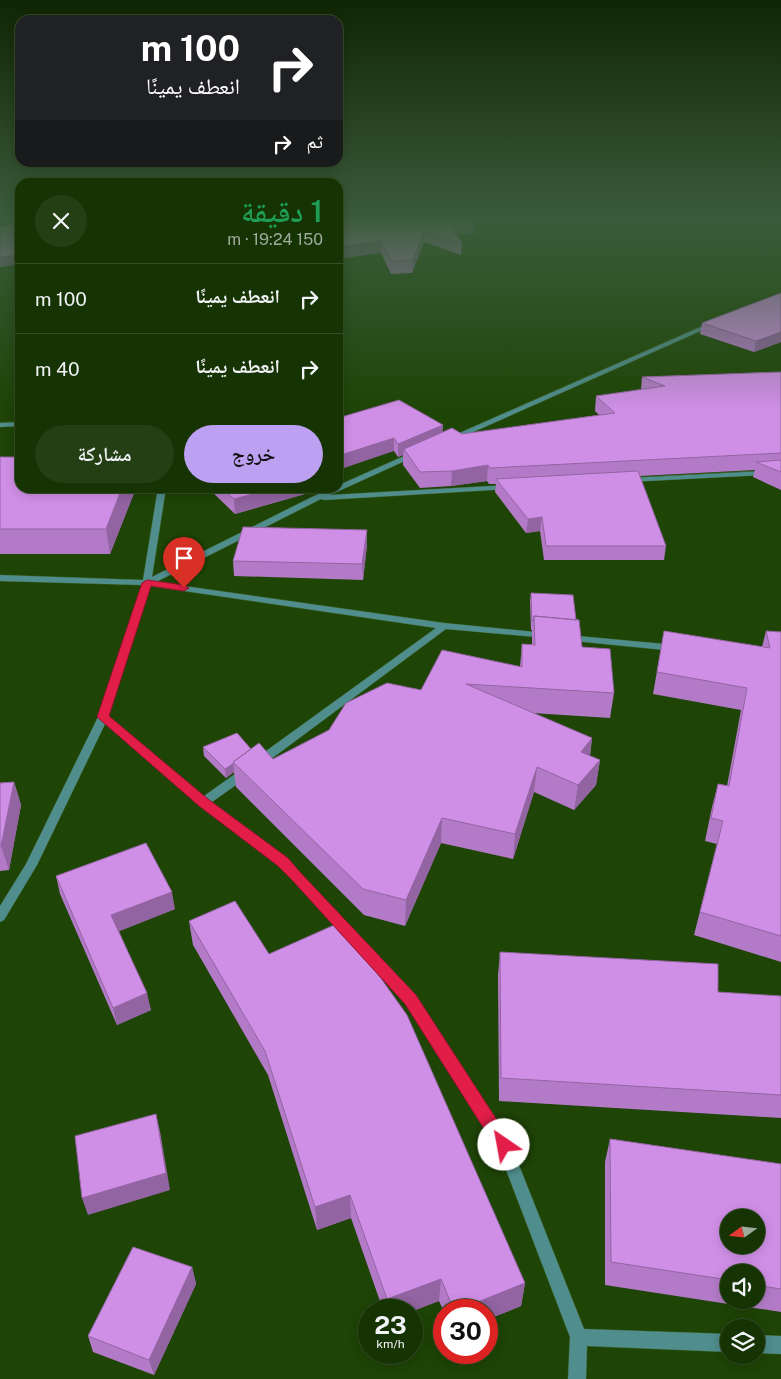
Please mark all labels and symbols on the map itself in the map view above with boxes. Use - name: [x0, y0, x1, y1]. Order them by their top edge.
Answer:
- pin: [163, 537, 205, 588]
- position arrow: [477, 1118, 529, 1170]
- north arrow: [720, 1209, 765, 1254]
- speed limit sign: 30: [433, 1299, 498, 1364]

